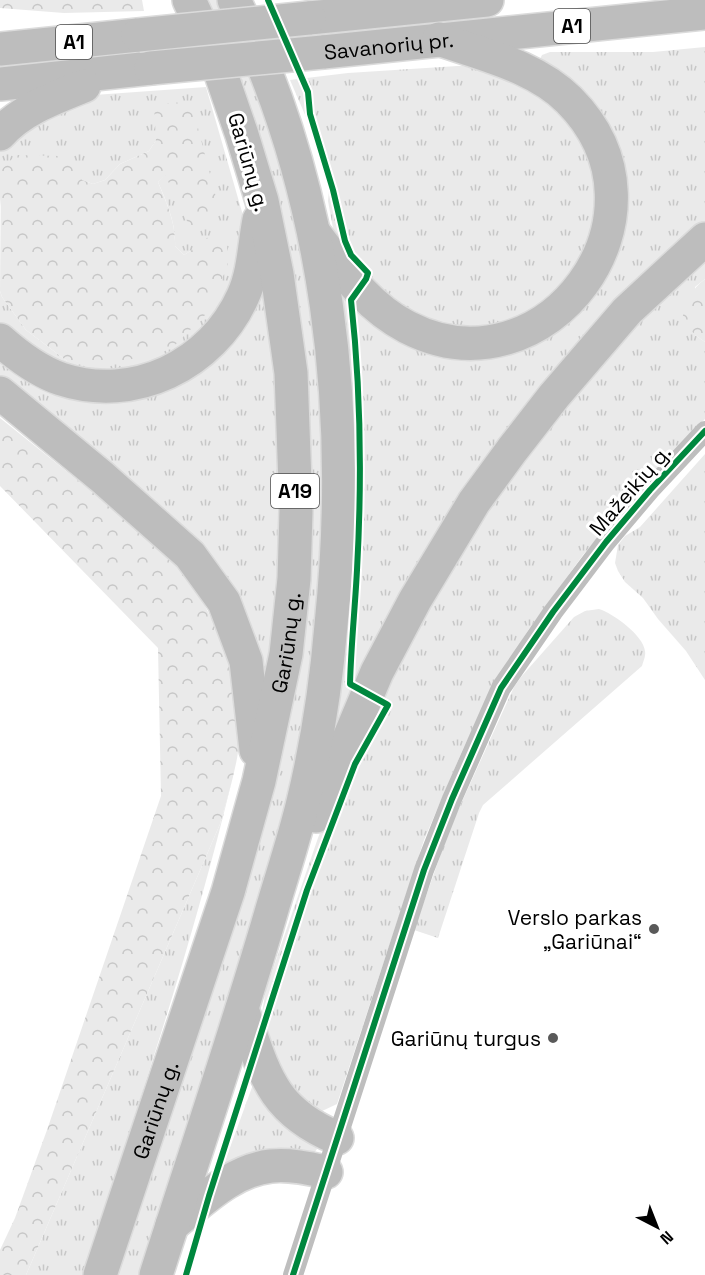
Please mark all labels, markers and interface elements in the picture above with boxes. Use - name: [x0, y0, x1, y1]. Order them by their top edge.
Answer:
- road number: A1: [554, 9, 590, 43]
- road number: A1: [56, 25, 92, 59]
- street label: Savanorių pr.: [323, 25, 455, 65]
- street label: Gariūnų g.: [222, 109, 276, 215]
- street label: Mažeikių g.: [583, 439, 677, 541]
- road number: A19: [271, 474, 319, 508]
- street label: Gariūnų g.: [265, 591, 306, 696]
- place label: Verslo parkas „Gariūnai“: [507, 904, 642, 955]
- marker: Verslo parkas „Gariūnai“: [647, 922, 661, 936]
- place label: Gariūnų turgus: [391, 1025, 541, 1052]
- marker: Gariūnų turgus: [546, 1031, 560, 1045]
- street label: Gariūnų g.: [126, 1057, 184, 1162]
- north arrow: [627, 1197, 687, 1257]
- text: N: [656, 1226, 678, 1249]

